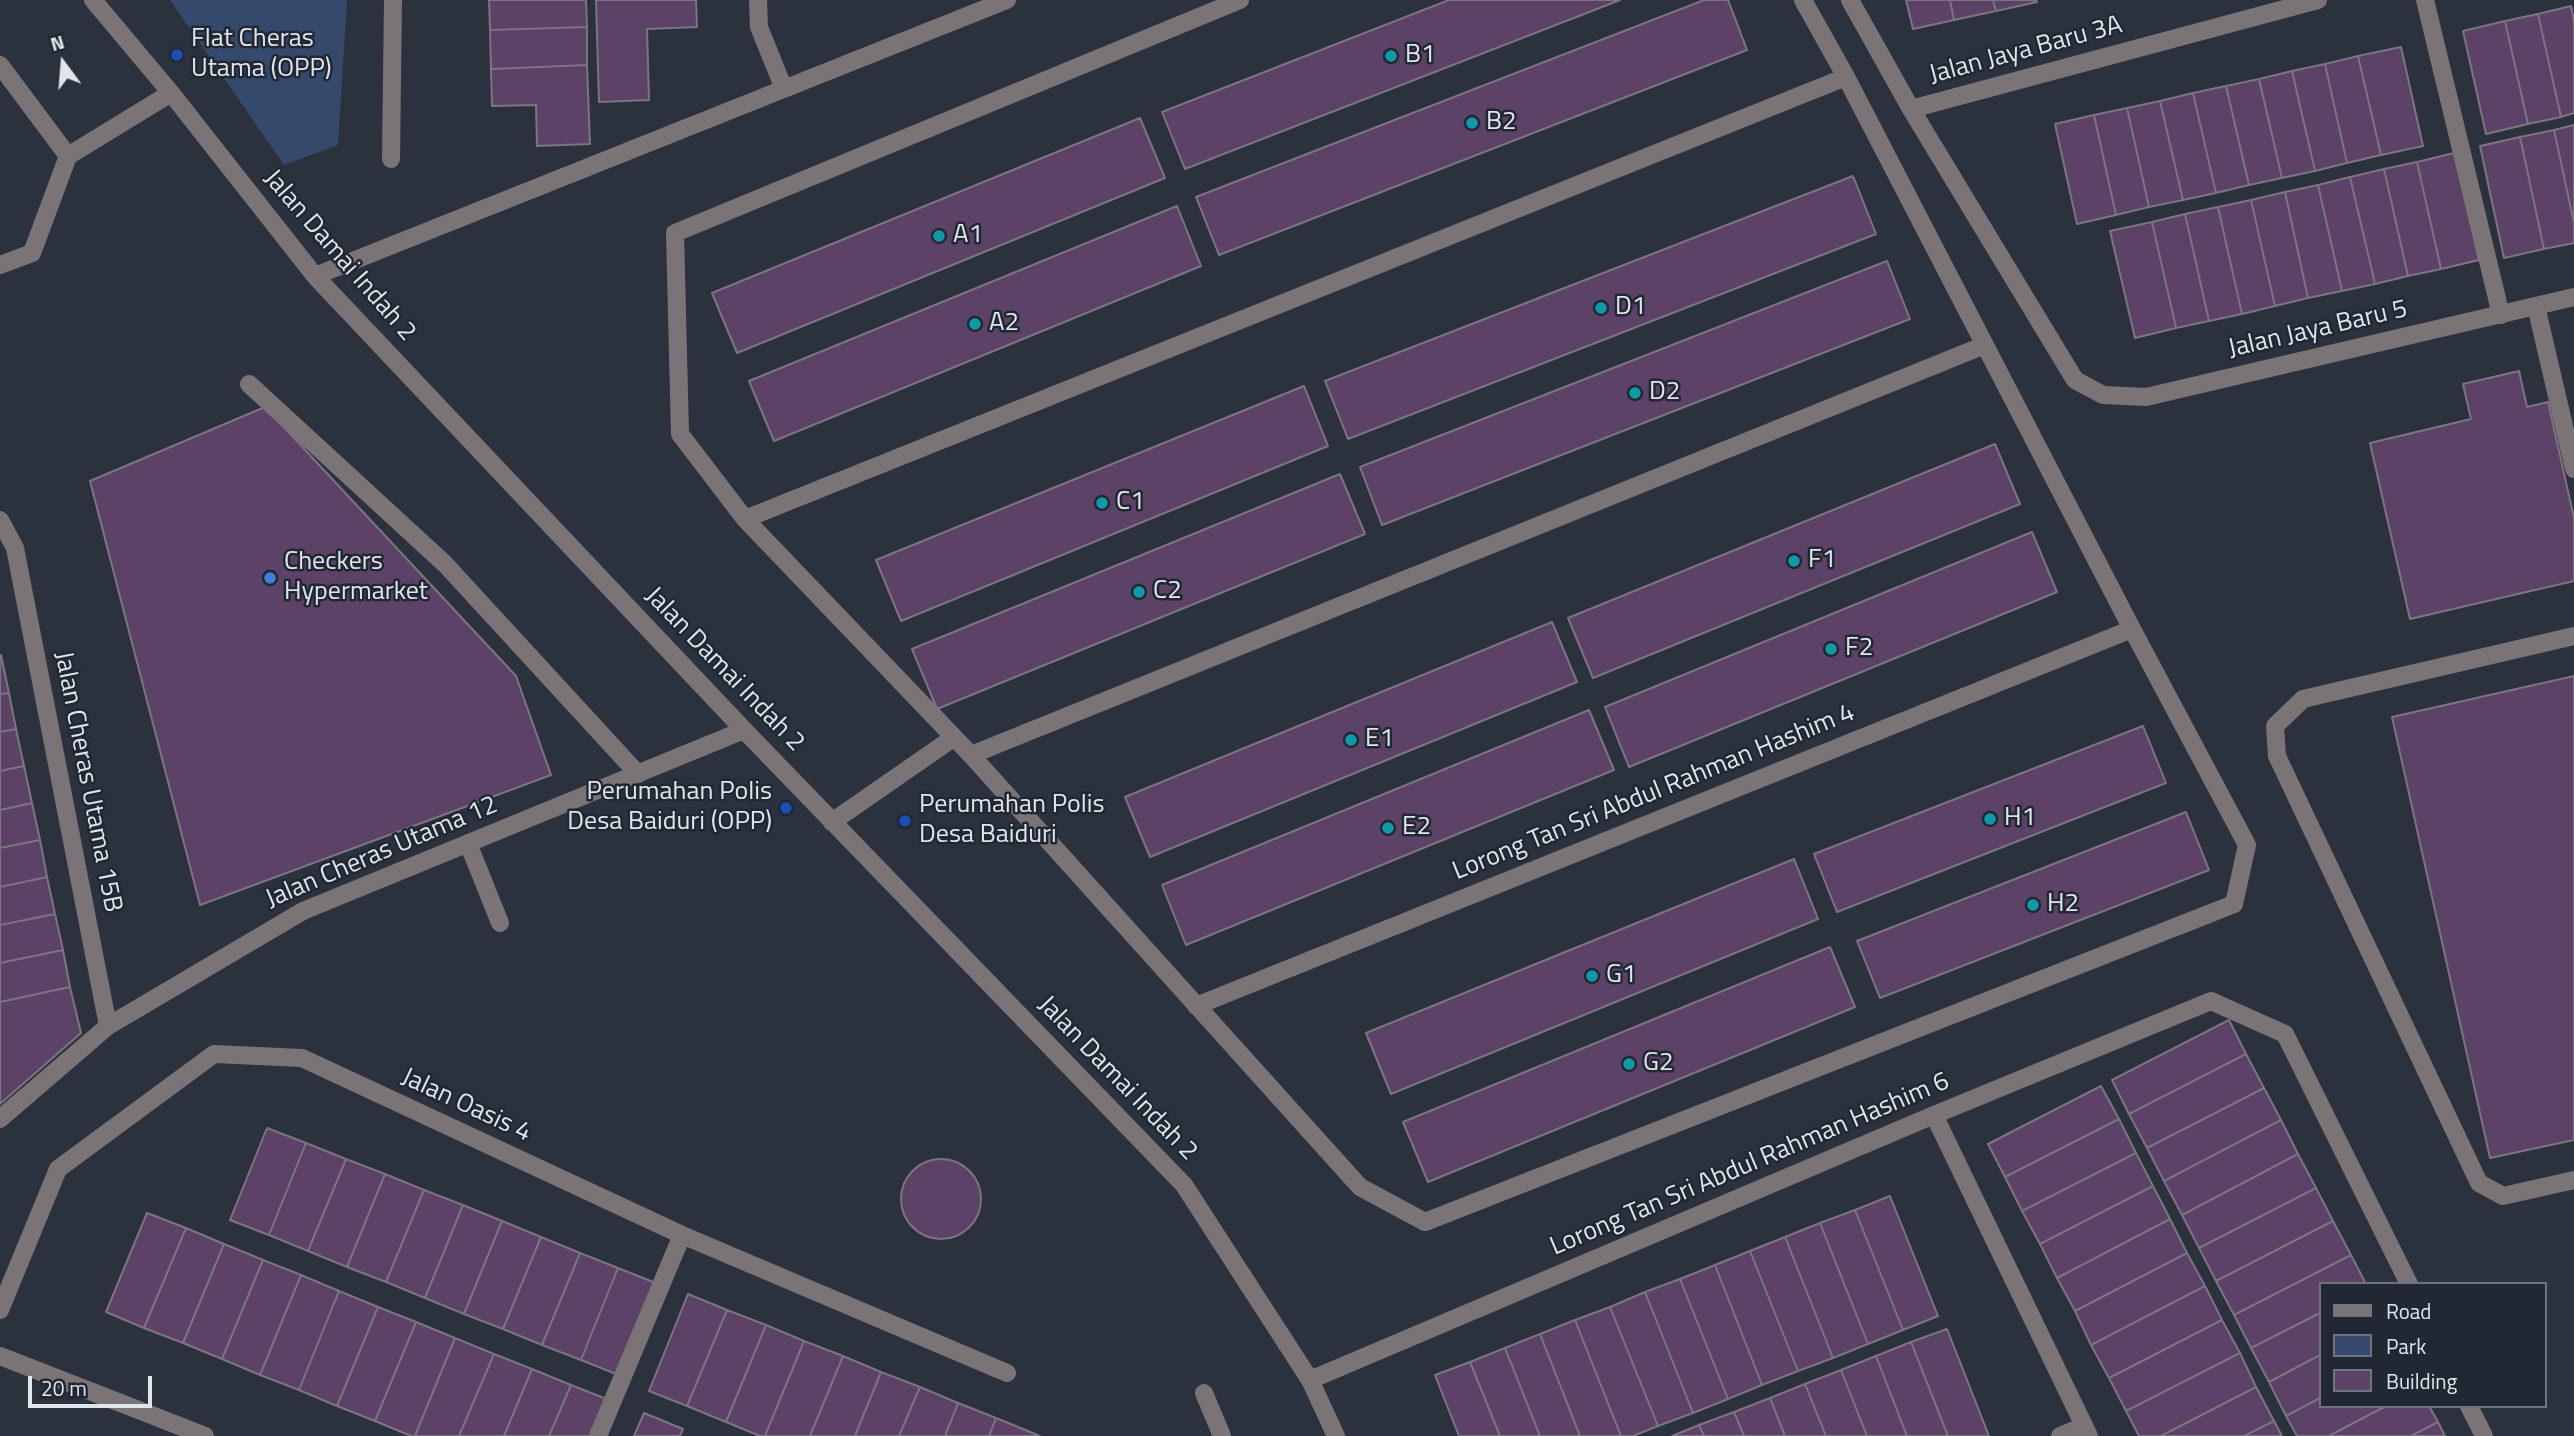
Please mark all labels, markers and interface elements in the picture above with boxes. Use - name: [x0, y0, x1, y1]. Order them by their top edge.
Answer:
- street label: Jalan Jaya Baru 3A: [1926, 10, 2126, 92]
- place label: Flat Cheras Utama (OPP): [191, 24, 332, 86]
- text: N: [47, 27, 67, 58]
- north arrow: [28, 28, 98, 98]
- place label: B1: [1405, 40, 1436, 72]
- marker: Flat Cheras Utama (OPP): [169, 47, 185, 63]
- marker: B1: [1383, 48, 1399, 64]
- place label: B2: [1486, 107, 1517, 139]
- marker: B2: [1464, 115, 1480, 131]
- street label: Jalan Damai Indah 2: [256, 164, 422, 348]
- place label: A1: [953, 220, 983, 252]
- marker: A1: [931, 228, 947, 244]
- place label: D1: [1615, 292, 1646, 324]
- street label: Jalan Jaya Baru 5: [2225, 294, 2411, 366]
- marker: D1: [1593, 300, 1609, 316]
- place label: A2: [989, 308, 1019, 340]
- marker: A2: [967, 316, 983, 332]
- place label: D2: [1649, 377, 1680, 409]
- marker: D2: [1627, 385, 1643, 401]
- place label: C1: [1116, 487, 1145, 519]
- marker: C1: [1094, 495, 1110, 511]
- place label: F1: [1808, 545, 1836, 577]
- place label: Checkers Hypermarket: [284, 547, 428, 608]
- marker: F1: [1786, 553, 1802, 569]
- marker: Checkers Hypermarket: [262, 570, 278, 586]
- place label: C2: [1153, 576, 1182, 608]
- street label: Jalan Damai Indah 2: [638, 581, 810, 759]
- marker: C2: [1131, 584, 1147, 600]
- place label: F2: [1845, 633, 1873, 665]
- marker: F2: [1823, 641, 1839, 657]
- street label: Jalan Cheras Utama 15B: [46, 649, 128, 915]
- street label: Lorong Tan Sri Abdul Rahman Hashim 4: [1449, 698, 1859, 888]
- place label: E1: [1365, 724, 1394, 756]
- marker: E1: [1343, 732, 1359, 748]
- place label: Perumahan Polis Desa Baiduri (OPP): [567, 777, 772, 838]
- street label: Jalan Cheras Utama 12: [261, 790, 503, 916]
- place label: Perumahan Polis Desa Baiduri: [919, 790, 1105, 852]
- marker: Perumahan Polis Desa Baiduri (OPP): [778, 800, 794, 816]
- place label: H1: [2004, 803, 2036, 835]
- marker: H1: [1982, 811, 1998, 827]
- place label: E2: [1402, 812, 1431, 844]
- marker: Perumahan Polis Desa Baiduri: [897, 813, 913, 829]
- marker: E2: [1380, 820, 1396, 836]
- place label: H2: [2047, 889, 2079, 921]
- marker: H2: [2025, 897, 2041, 913]
- place label: G1: [1606, 960, 1637, 992]
- marker: G1: [1584, 968, 1600, 984]
- street label: Jalan Damai Indah 2: [1031, 990, 1203, 1168]
- place label: G2: [1643, 1048, 1674, 1080]
- marker: G2: [1621, 1056, 1637, 1072]
- street label: Jalan Oasis 4: [396, 1062, 536, 1150]
- street label: Lorong Tan Sri Abdul Rahman Hashim 6: [1546, 1067, 1954, 1263]
- legend: [2318, 1282, 2546, 1408]
- text: Road: [2386, 1295, 2431, 1327]
- text: Park: [2386, 1330, 2426, 1362]
- scale bar: [32, 1362, 156, 1406]
- text: Building: [2386, 1365, 2457, 1397]
- text: 20 m: [41, 1372, 87, 1404]

